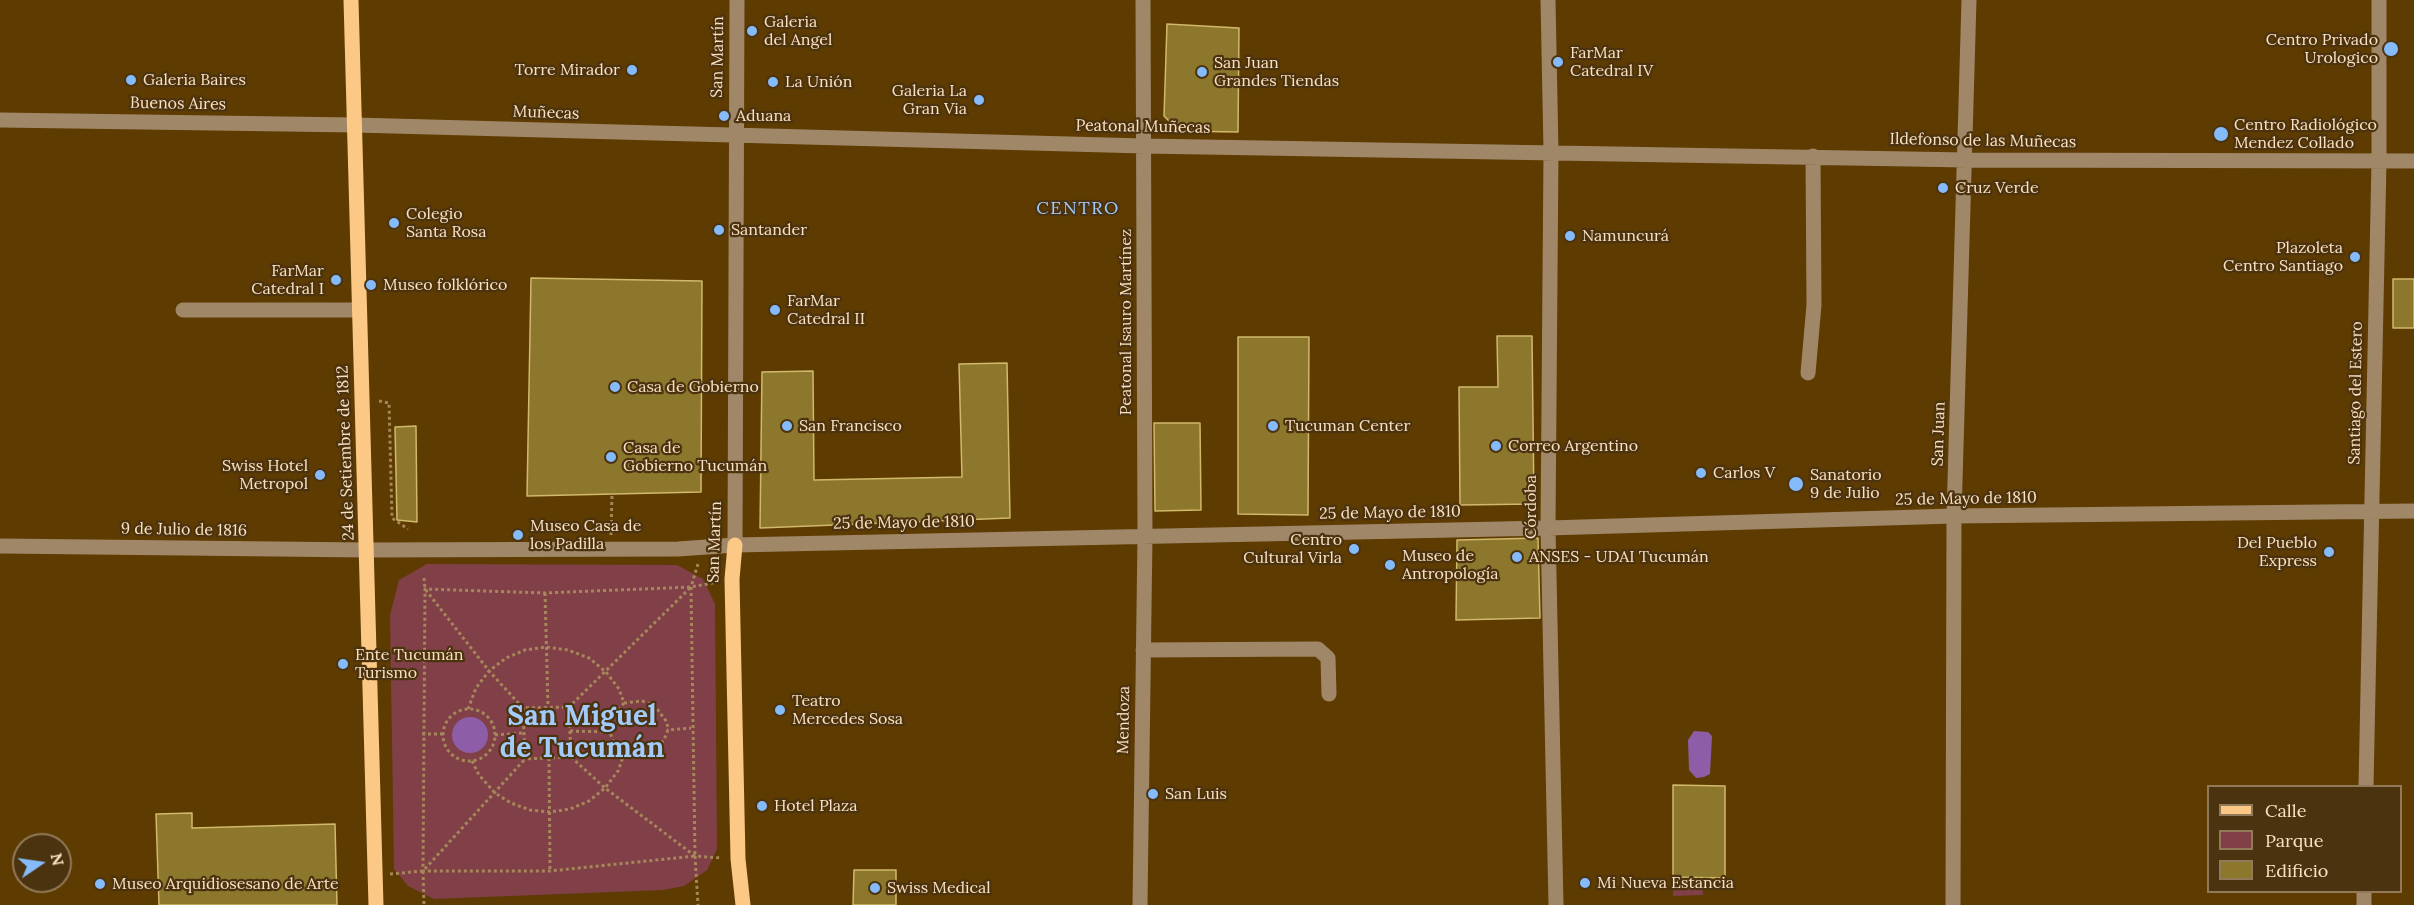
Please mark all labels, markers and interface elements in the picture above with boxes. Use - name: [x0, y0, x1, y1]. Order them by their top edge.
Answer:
- place label: Galeria del Angel: [764, 12, 832, 50]
- street label: San Martín: [708, 16, 728, 98]
- marker: Galeria del Angel: [745, 24, 759, 38]
- place label: Centro Privado Urologico: [2266, 30, 2378, 68]
- marker: Centro Privado Urologico: [2382, 40, 2400, 58]
- place label: FarMar Catedral IV: [1570, 43, 1653, 81]
- place label: San Juan Grandes Tiendas: [1214, 53, 1339, 91]
- marker: FarMar Catedral IV: [1551, 55, 1565, 69]
- place label: Torre Mirador: [514, 60, 620, 80]
- marker: Torre Mirador: [625, 63, 639, 77]
- marker: San Juan Grandes Tiendas: [1195, 65, 1209, 79]
- place label: Galeria Baires: [143, 70, 246, 90]
- place label: La Unión: [785, 72, 852, 92]
- marker: Galeria Baires: [124, 73, 138, 87]
- marker: La Unión: [766, 75, 780, 89]
- place label: Galeria La Gran Via: [892, 81, 967, 119]
- marker: Galeria La Gran Via: [972, 93, 986, 107]
- street label: Buenos Aires: [130, 94, 226, 114]
- street label: Muñecas: [512, 102, 580, 124]
- place label: Aduana: [736, 106, 791, 126]
- marker: Aduana: [717, 109, 731, 123]
- place label: Centro Radiológico Mendez Collado: [2234, 115, 2377, 153]
- street label: Peatonal Muñecas: [1075, 116, 1211, 138]
- marker: Centro Radiológico Mendez Collado: [2212, 125, 2230, 143]
- street label: Ildefonso de las Muñecas: [1890, 130, 2076, 152]
- place label: Cruz Verde: [1955, 178, 2039, 198]
- marker: Cruz Verde: [1936, 181, 1950, 195]
- district label: CENTRO: [1036, 198, 1120, 220]
- place label: Colegio Santa Rosa: [406, 204, 487, 242]
- marker: Colegio Santa Rosa: [387, 216, 401, 230]
- place label: Santander: [731, 220, 807, 240]
- marker: Santander: [712, 223, 726, 237]
- place label: Namuncurá: [1582, 226, 1669, 246]
- street label: Peatonal Isauro Martínez: [1116, 229, 1136, 415]
- marker: Namuncurá: [1563, 229, 1577, 243]
- place label: Plazoleta Centro Santiago: [2223, 238, 2343, 276]
- marker: Plazoleta Centro Santiago: [2348, 250, 2362, 264]
- place label: FarMar Catedral I: [251, 261, 324, 299]
- marker: FarMar Catedral I: [329, 273, 343, 287]
- place label: Museo folklórico: [383, 275, 507, 295]
- marker: Museo folklórico: [364, 278, 378, 292]
- place label: FarMar Catedral II: [787, 291, 865, 329]
- marker: FarMar Catedral II: [768, 303, 782, 317]
- street label: Santiago del Estero: [2345, 321, 2367, 465]
- street label: 24 de Setiembre de 1812: [333, 365, 359, 541]
- place label: Casa de Gobierno: [627, 377, 759, 397]
- marker: Casa de Gobierno: [608, 380, 622, 394]
- street label: San Juan: [1928, 401, 1950, 467]
- place label: San Francisco: [799, 416, 902, 436]
- place label: Tucuman Center: [1285, 416, 1410, 436]
- marker: San Francisco: [780, 419, 794, 433]
- marker: Tucuman Center: [1266, 419, 1280, 433]
- place label: Correo Argentino: [1508, 436, 1638, 456]
- place label: Casa de Gobierno Tucumán: [623, 438, 767, 476]
- marker: Correo Argentino: [1489, 439, 1503, 453]
- marker: Casa de Gobierno Tucumán: [604, 450, 618, 464]
- place label: Swiss Hotel Metropol: [222, 456, 308, 494]
- place label: Carlos V: [1713, 463, 1775, 483]
- place label: Sanatorio 9 de Julio: [1810, 465, 1882, 503]
- marker: Carlos V: [1694, 466, 1708, 480]
- marker: Swiss Hotel Metropol: [313, 468, 327, 482]
- street label: Córdoba: [1521, 475, 1541, 539]
- marker: Sanatorio 9 de Julio: [1787, 475, 1805, 493]
- street label: 25 de Mayo de 1810: [1895, 488, 2037, 510]
- street label: San Martín: [704, 501, 726, 583]
- street label: 25 de Mayo de 1810: [1319, 502, 1461, 524]
- street label: 25 de Mayo de 1810: [833, 512, 975, 534]
- place label: Museo Casa de los Padilla: [530, 516, 641, 554]
- street label: 9 de Julio de 1816: [121, 519, 247, 541]
- marker: Museo Casa de los Padilla: [511, 528, 525, 542]
- place label: Centro Cultural Virla: [1243, 530, 1342, 568]
- place label: Del Pueblo Express: [2237, 533, 2317, 571]
- marker: Centro Cultural Virla: [1347, 542, 1361, 556]
- marker: Del Pueblo Express: [2322, 545, 2336, 559]
- place label: Museo de Antropología: [1402, 546, 1499, 584]
- place label: ANSES - UDAI Tucumán: [1529, 547, 1709, 567]
- marker: ANSES - UDAI Tucumán: [1510, 550, 1524, 564]
- marker: Museo de Antropología: [1383, 558, 1397, 572]
- place label: Ente Tucumán Turismo: [355, 645, 463, 683]
- marker: Ente Tucumán Turismo: [336, 657, 350, 671]
- street label: Mendoza: [1114, 686, 1134, 754]
- place label: Teatro Mercedes Sosa: [792, 691, 903, 729]
- district label: San Miguel de Tucumán: [500, 700, 664, 766]
- marker: Teatro Mercedes Sosa: [773, 703, 787, 717]
- place label: San Luis: [1165, 784, 1227, 804]
- legend: [2207, 785, 2402, 893]
- marker: San Luis: [1146, 787, 1160, 801]
- place label: Hotel Plaza: [774, 796, 858, 816]
- marker: Hotel Plaza: [755, 799, 769, 813]
- text: Calle: [2265, 799, 2306, 822]
- text: Parque: [2265, 829, 2324, 852]
- north arrow: [12, 833, 72, 893]
- text: N: [46, 851, 69, 868]
- text: Edificio: [2265, 859, 2328, 882]
- place label: Mi Nueva Estancia: [1597, 873, 1734, 893]
- place label: Museo Arquidiosesano de Arte: [112, 874, 339, 894]
- marker: Mi Nueva Estancia: [1578, 876, 1592, 890]
- marker: Museo Arquidiosesano de Arte: [93, 877, 107, 891]
- place label: Swiss Medical: [887, 878, 991, 898]
- marker: Swiss Medical: [868, 881, 882, 895]

